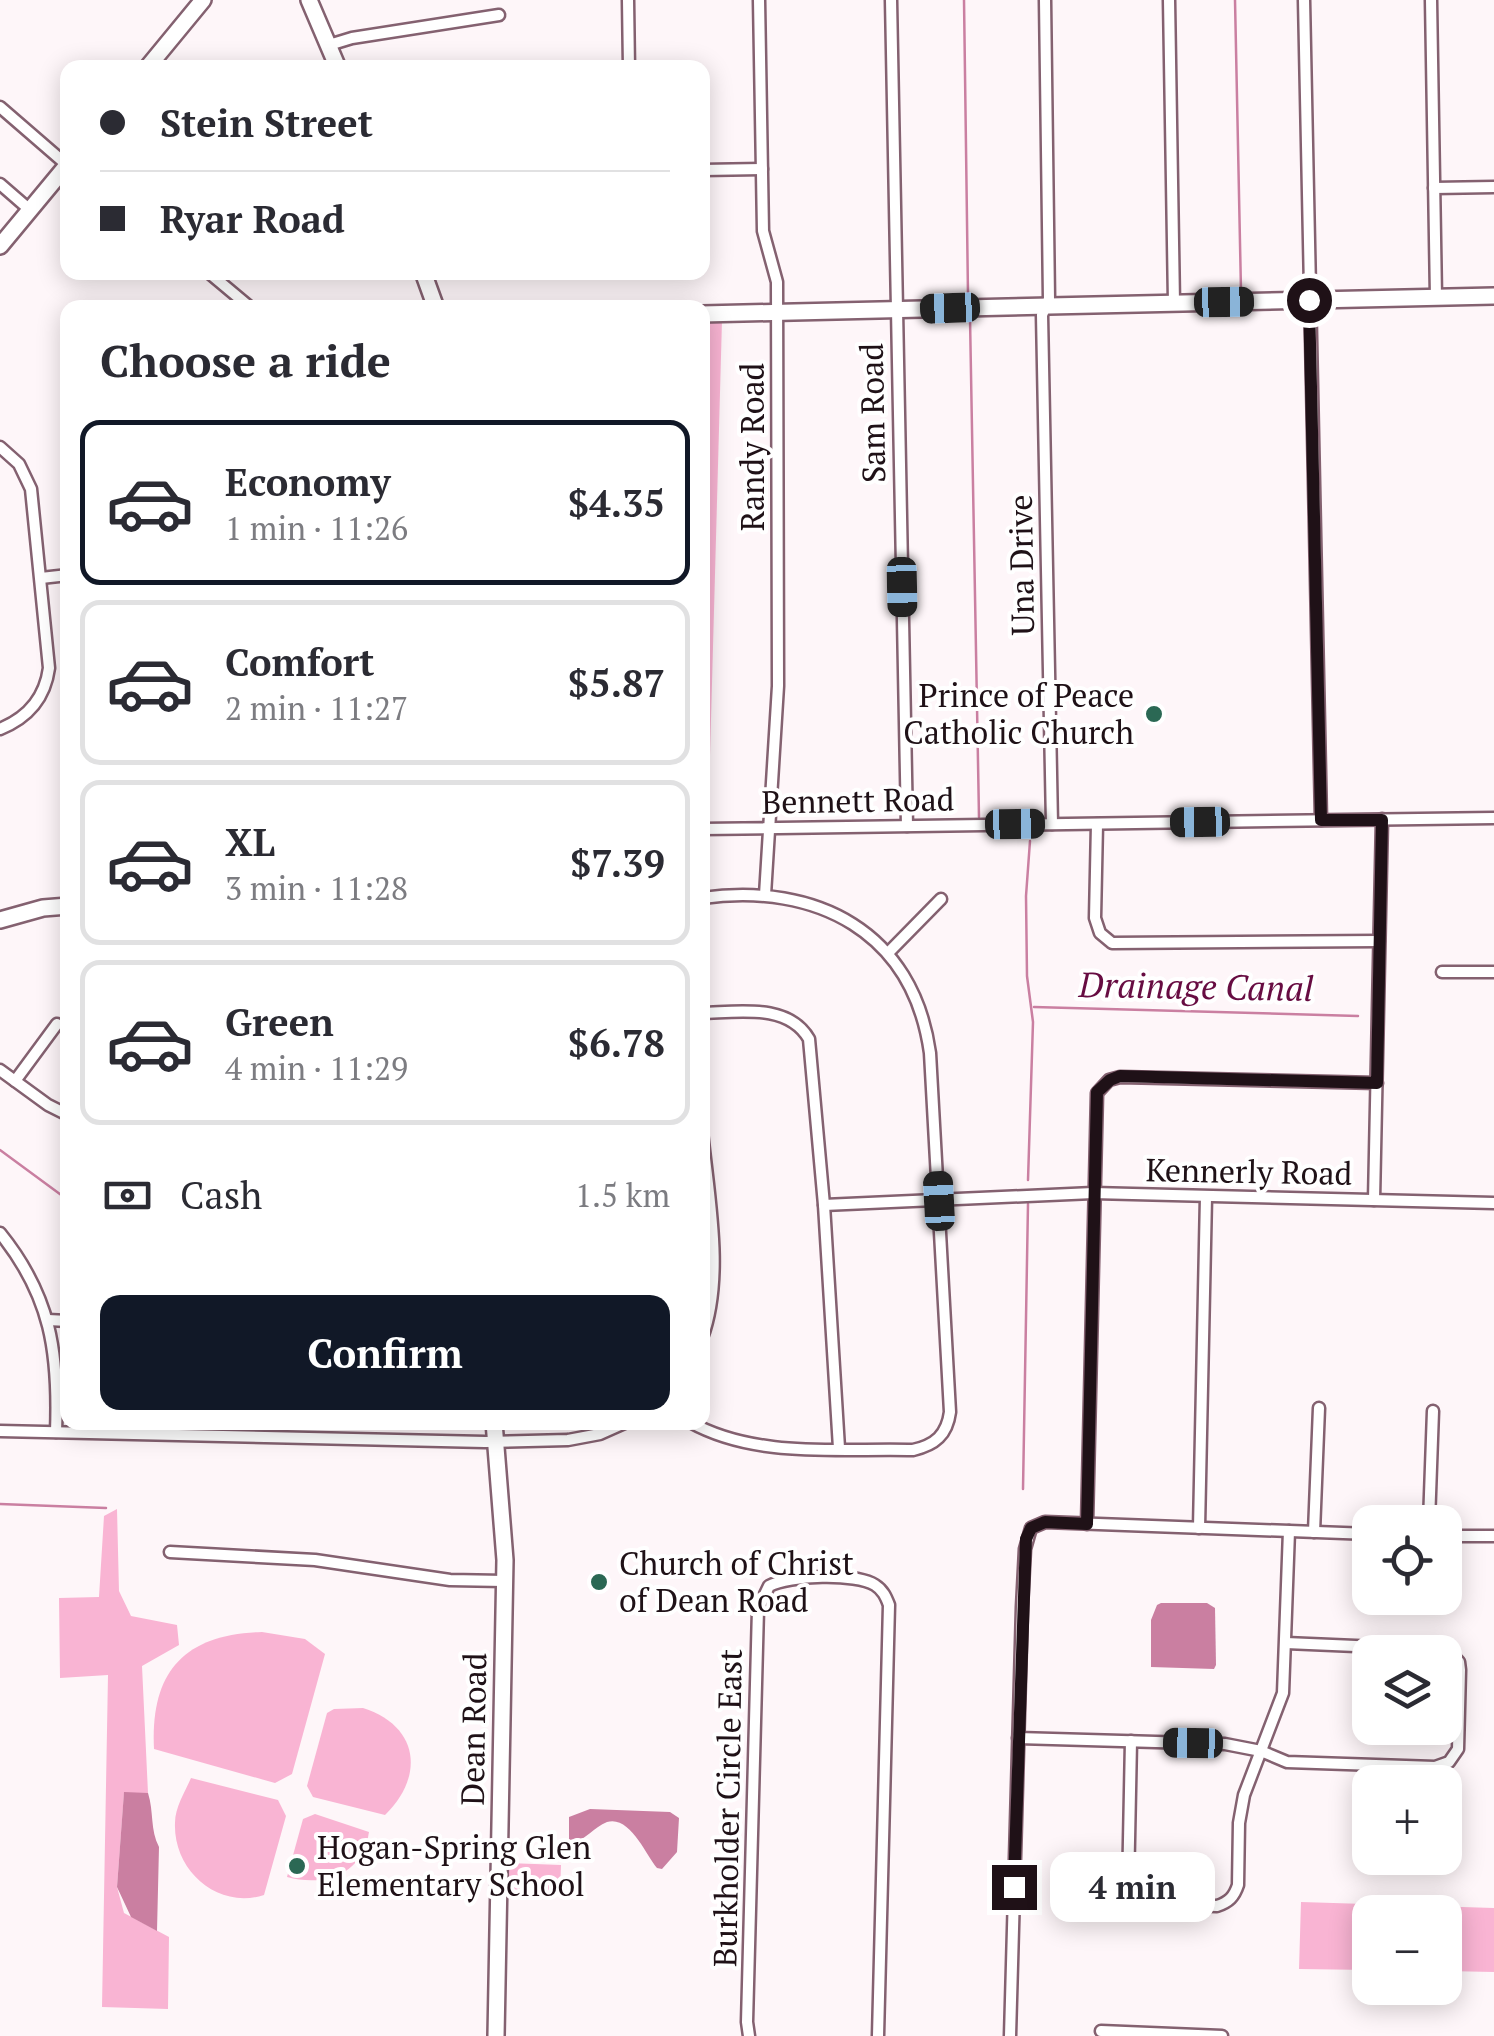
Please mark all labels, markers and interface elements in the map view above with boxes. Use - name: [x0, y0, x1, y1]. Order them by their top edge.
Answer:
- text: Stein Street: [160, 98, 373, 148]
- text: Ryar Road: [160, 194, 345, 244]
- route start: [1287, 278, 1332, 323]
- car: [1194, 286, 1254, 318]
- car: [919, 292, 981, 324]
- text: Choose a ride: [100, 330, 391, 390]
- street label: Sam Road: [850, 342, 894, 483]
- street label: Randy Road: [731, 362, 773, 531]
- text: Economy: [225, 457, 391, 507]
- icon: car: [105, 458, 195, 548]
- text: $4.35: [568, 478, 665, 528]
- street label: Una Drive: [999, 494, 1043, 636]
- text: 1 min · 11:26: [225, 507, 408, 549]
- car: [886, 557, 918, 617]
- text: Comfort: [225, 637, 374, 687]
- icon: car: [105, 638, 195, 728]
- text: $5.87: [568, 658, 665, 708]
- place label: Prince of Peace Catholic Church: [903, 674, 1134, 753]
- text: 2 min · 11:27: [225, 687, 408, 729]
- marker: Prince of Peace Catholic Church: [1143, 703, 1165, 725]
- street label: Bennett Road: [761, 777, 955, 823]
- car: [1170, 806, 1230, 838]
- car: [985, 808, 1045, 840]
- text: XL: [225, 817, 275, 867]
- icon: car: [105, 818, 195, 908]
- text: $7.39: [570, 838, 665, 888]
- text: 3 min · 11:28: [225, 867, 408, 909]
- water label: Drainage Canal: [1077, 961, 1314, 1011]
- text: Green: [225, 997, 334, 1047]
- icon: car: [105, 998, 195, 1088]
- text: $6.78: [568, 1018, 665, 1068]
- text: 4 min · 11:29: [225, 1047, 408, 1089]
- street label: Kennerly Road: [1145, 1148, 1353, 1194]
- icon: cash: [100, 1168, 155, 1223]
- text: Cash: [180, 1170, 262, 1220]
- car: [922, 1170, 956, 1232]
- text: 1.5 km: [575, 1174, 670, 1216]
- button: Confirm: [100, 1295, 670, 1410]
- map controls: [1352, 1505, 1462, 2005]
- button: locate: [1352, 1505, 1462, 1615]
- place label: Church of Christ of Dean Road: [619, 1542, 854, 1621]
- marker: Church of Christ of Dean Road: [588, 1571, 610, 1593]
- button: layers: [1352, 1635, 1462, 1745]
- street label: Burkholder Circle East: [703, 1648, 751, 1967]
- street label: Dean Road: [451, 1652, 495, 1806]
- car: [1163, 1727, 1223, 1759]
- button: +: [1352, 1765, 1462, 1875]
- place label: Hogan-Spring Glen Elementary School: [317, 1826, 591, 1905]
- callout: 4 min: [1049, 1852, 1214, 1922]
- marker: Hogan-Spring Glen Elementary School: [286, 1855, 308, 1877]
- route end: [992, 1865, 1037, 1910]
- text: 4 min: [1089, 1866, 1176, 1908]
- button: −: [1352, 1895, 1462, 2005]

